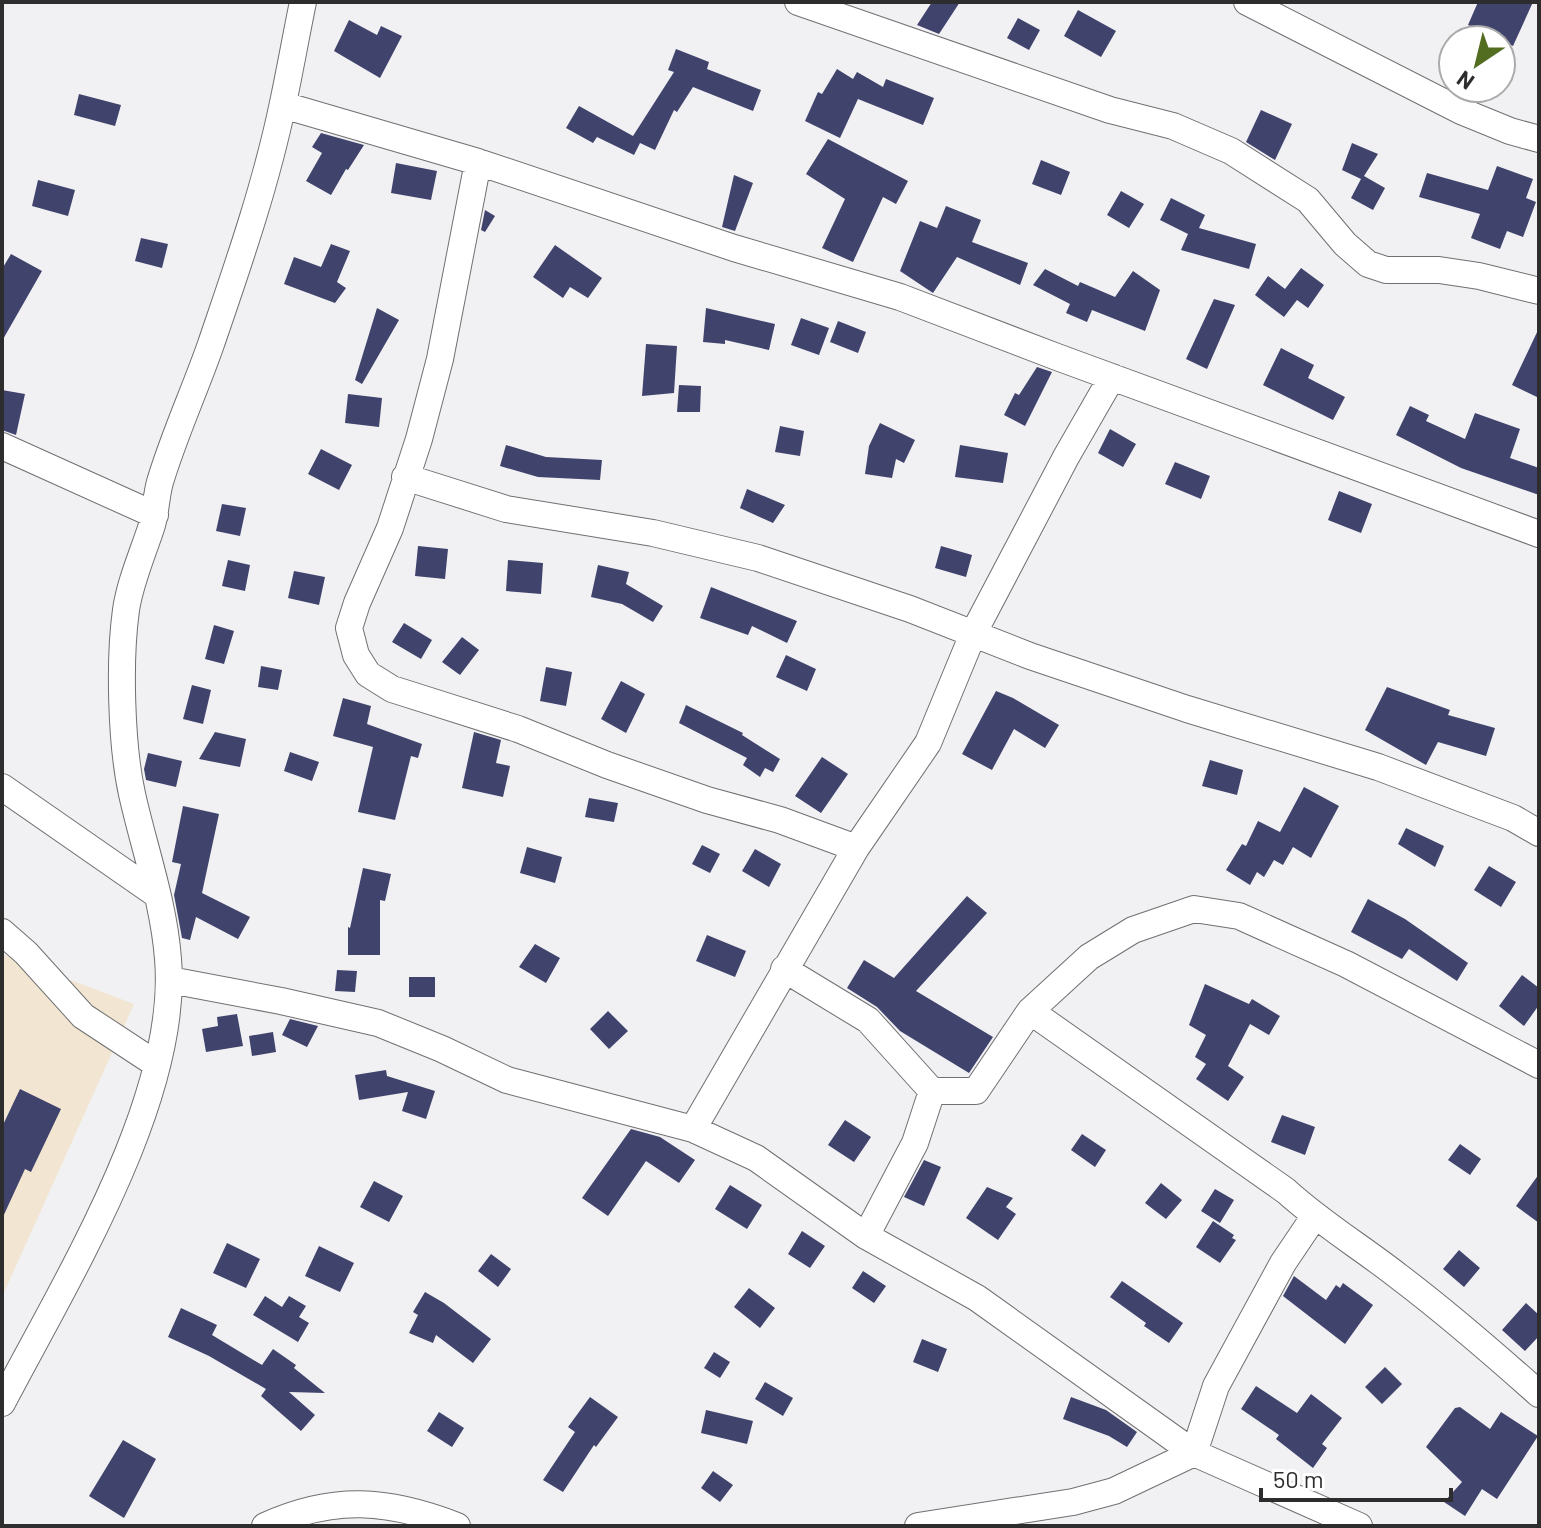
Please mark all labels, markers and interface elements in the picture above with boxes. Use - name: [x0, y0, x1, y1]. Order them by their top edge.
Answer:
- north arrow: [1437, 24, 1517, 104]
- text: N: [1452, 66, 1478, 96]
- scale bar: [1261, 1452, 1451, 1502]
- text: 50 m: [1273, 1464, 1324, 1493]

